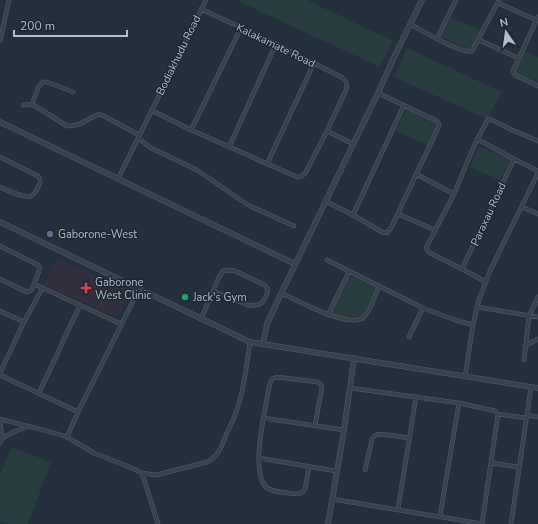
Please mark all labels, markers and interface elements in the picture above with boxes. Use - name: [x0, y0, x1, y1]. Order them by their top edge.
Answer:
- scale bar: [14, 12, 127, 38]
- north arrow: [486, 12, 526, 52]
- street label: Bodiakhudu Road: [153, 13, 204, 98]
- text: N: [498, 15, 510, 31]
- text: 200 m: [20, 18, 55, 34]
- street label: Kalakamate Road: [234, 20, 318, 71]
- street label: Paraxau Road: [467, 180, 510, 248]
- place label: Gaborone-West: [58, 227, 137, 242]
- marker: Gaborone-West: [45, 229, 55, 239]
- place label: Gaborone West Clinic: [95, 275, 151, 303]
- marker: Gaborone West Clinic: [80, 282, 92, 294]
- place label: Jack's Gym: [192, 290, 247, 305]
- marker: Jack's Gym: [180, 292, 190, 302]

